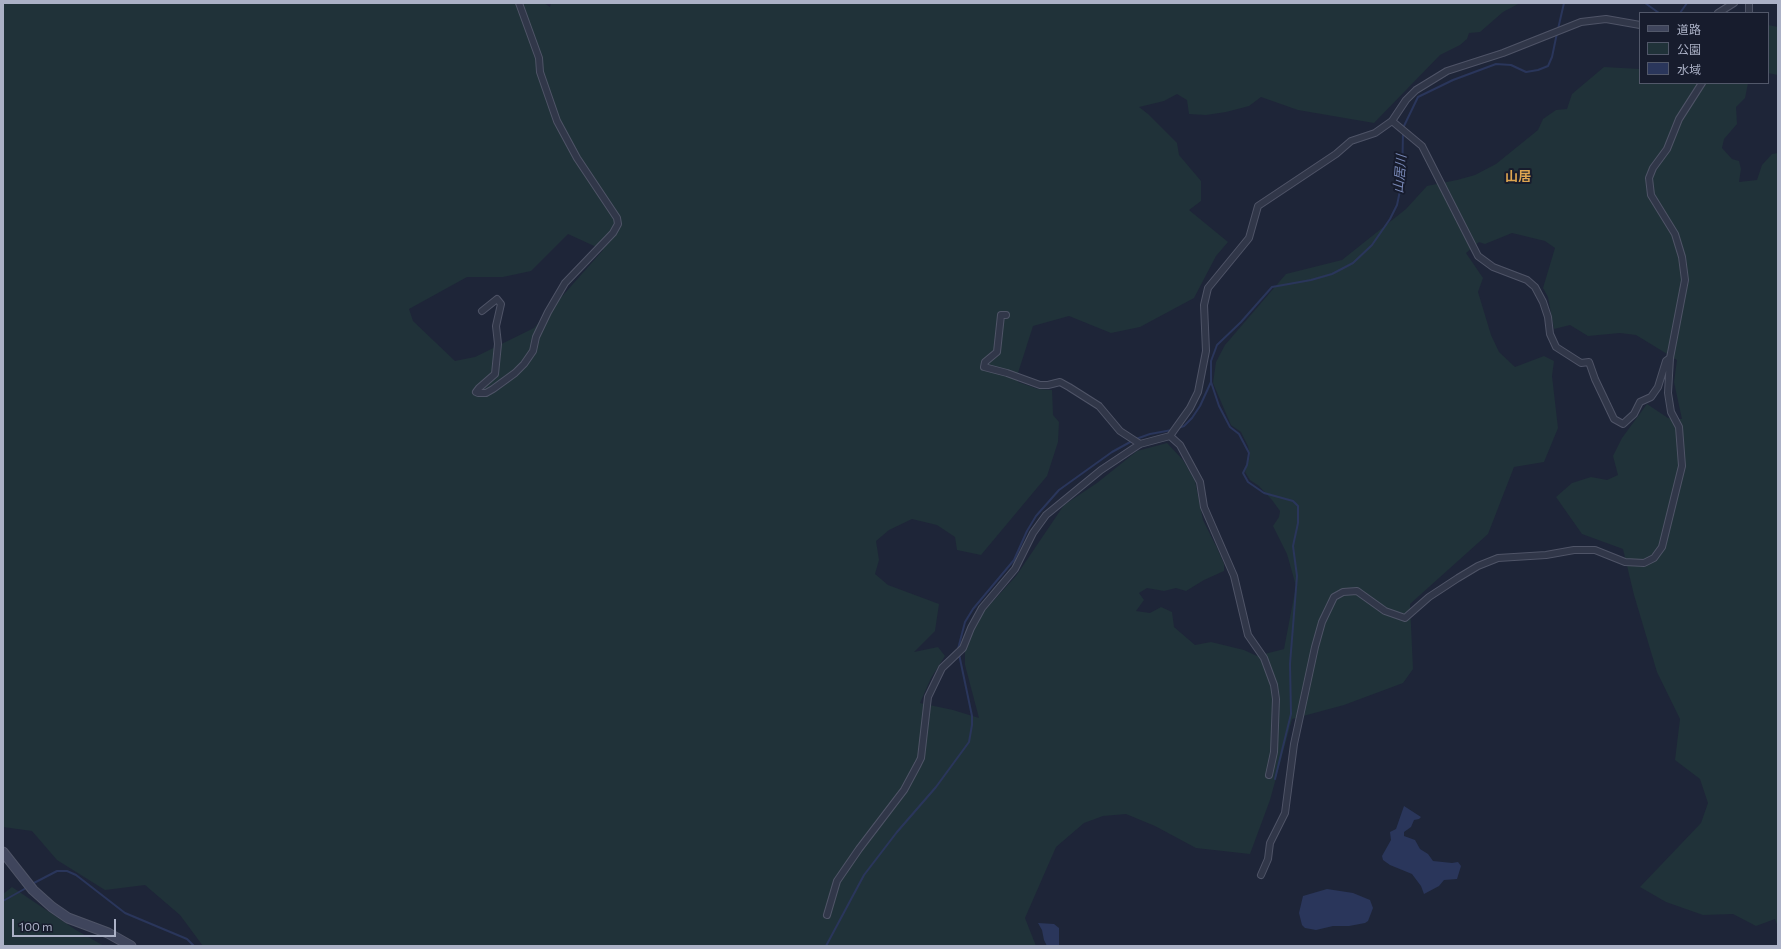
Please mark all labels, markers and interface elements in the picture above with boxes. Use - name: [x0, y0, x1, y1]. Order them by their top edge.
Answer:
- legend: [1639, 12, 1769, 84]
- text: 道路: [1677, 22, 1701, 36]
- text: 公園: [1677, 42, 1701, 56]
- text: 水域: [1677, 62, 1701, 76]
- water label: 山居川: [1391, 154, 1409, 194]
- district label: 山居: [1505, 169, 1531, 185]
- scale bar: [14, 911, 118, 937]
- text: 100 m: [19, 919, 53, 933]

